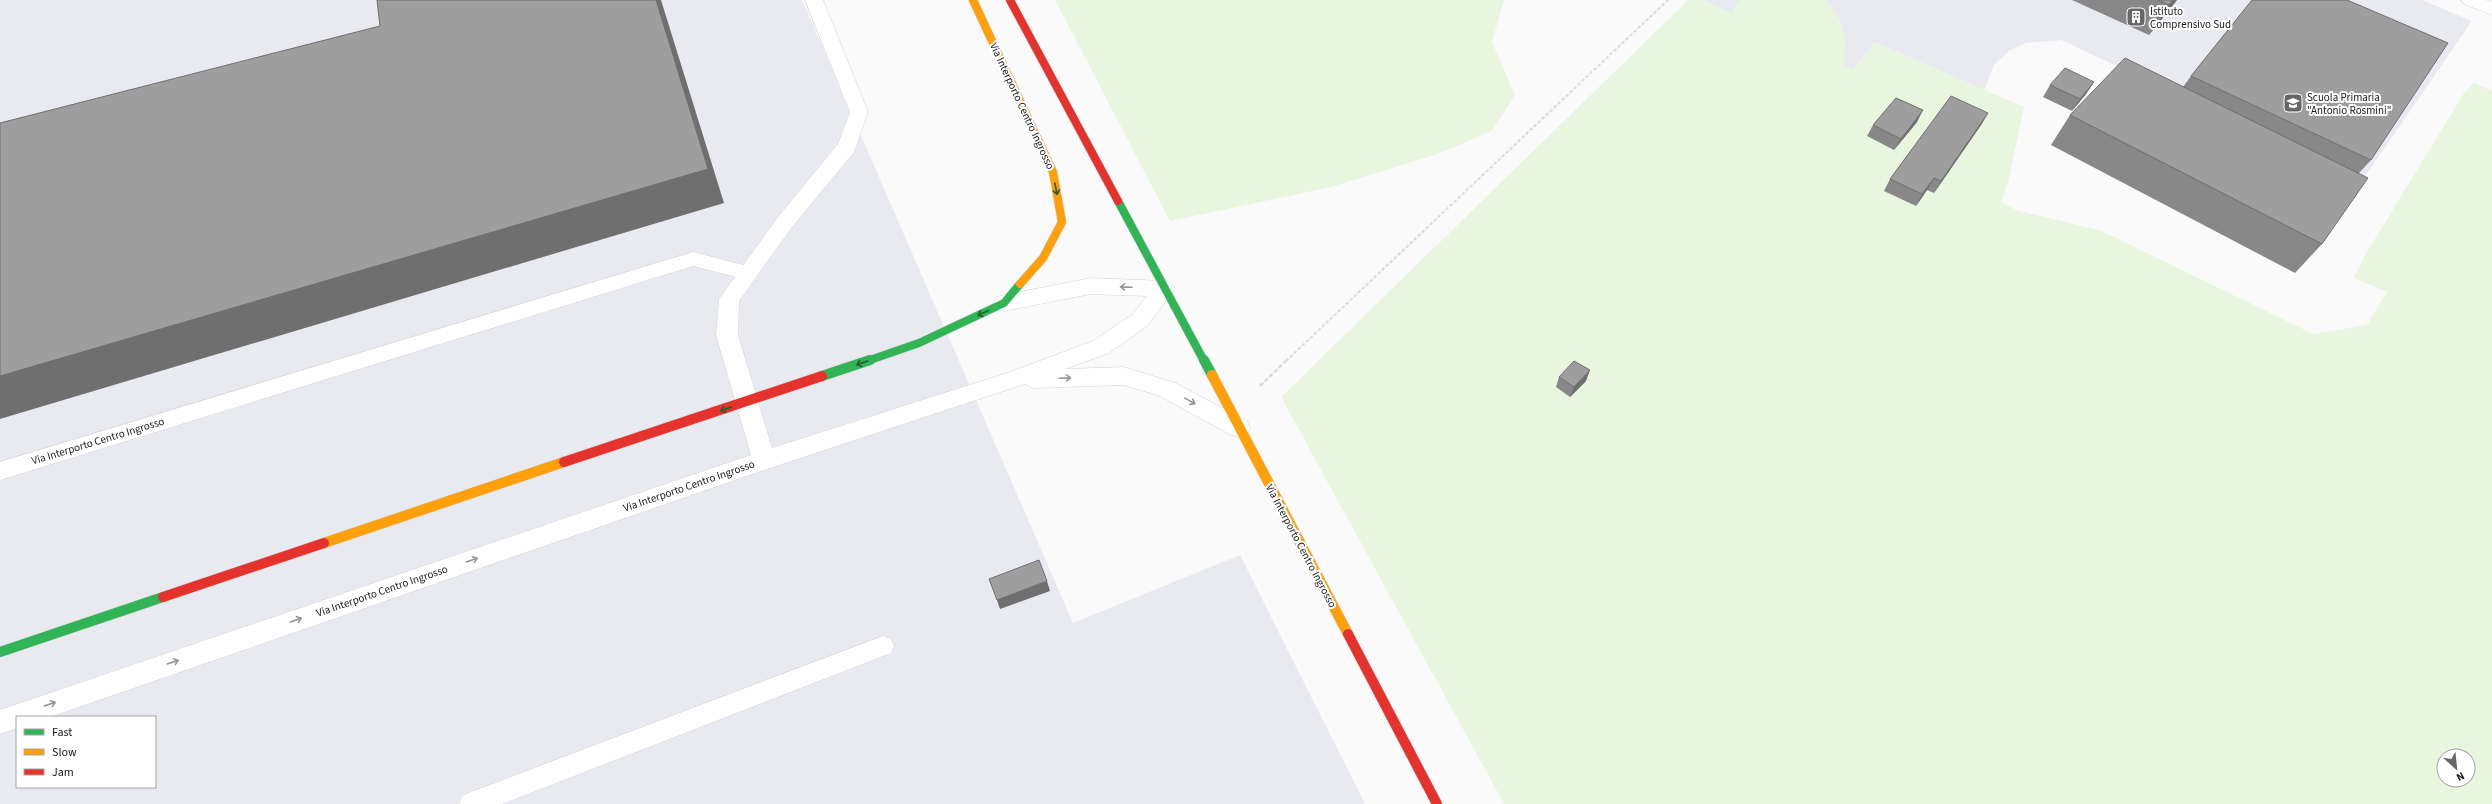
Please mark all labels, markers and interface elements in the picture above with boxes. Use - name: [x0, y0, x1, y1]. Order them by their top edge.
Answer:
- place label: Istituto Comprensivo Sud: [2150, 4, 2231, 32]
- building icon: Istituto Comprensivo Sud: [2125, 6, 2147, 28]
- street label: Via Interporto Centro Ingrosso: [986, 40, 1058, 172]
- place label: Scuola Primaria "Antonio Rosmini": [2307, 90, 2391, 118]
- school or university icon: Scuola Primaria "Antonio Rosmini": [2282, 92, 2304, 114]
- one-way arrow: [1052, 182, 1060, 195]
- one-way arrow: [1120, 284, 1133, 291]
- one-way arrow: [977, 310, 989, 317]
- one-way arrow: [857, 359, 869, 367]
- one-way arrow: [1058, 374, 1071, 382]
- one-way arrow: [1184, 398, 1196, 406]
- one-way arrow: [720, 405, 732, 413]
- street label: Via Interporto Centro Ingrosso: [30, 414, 166, 468]
- street label: Via Interporto Centro Ingrosso: [621, 456, 757, 516]
- street label: Via Interporto Centro Ingrosso: [1262, 482, 1340, 611]
- one-way arrow: [466, 556, 479, 563]
- street label: Via Interporto Centro Ingrosso: [314, 561, 450, 621]
- one-way arrow: [290, 616, 302, 624]
- one-way arrow: [167, 658, 179, 666]
- one-way arrow: [44, 700, 56, 708]
- legend: [16, 716, 156, 788]
- text: Fast: [52, 724, 72, 741]
- text: Slow: [52, 744, 77, 761]
- north arrow: [2436, 748, 2476, 788]
- text: Jam: [52, 764, 74, 781]
- text: N: [2454, 768, 2467, 785]

